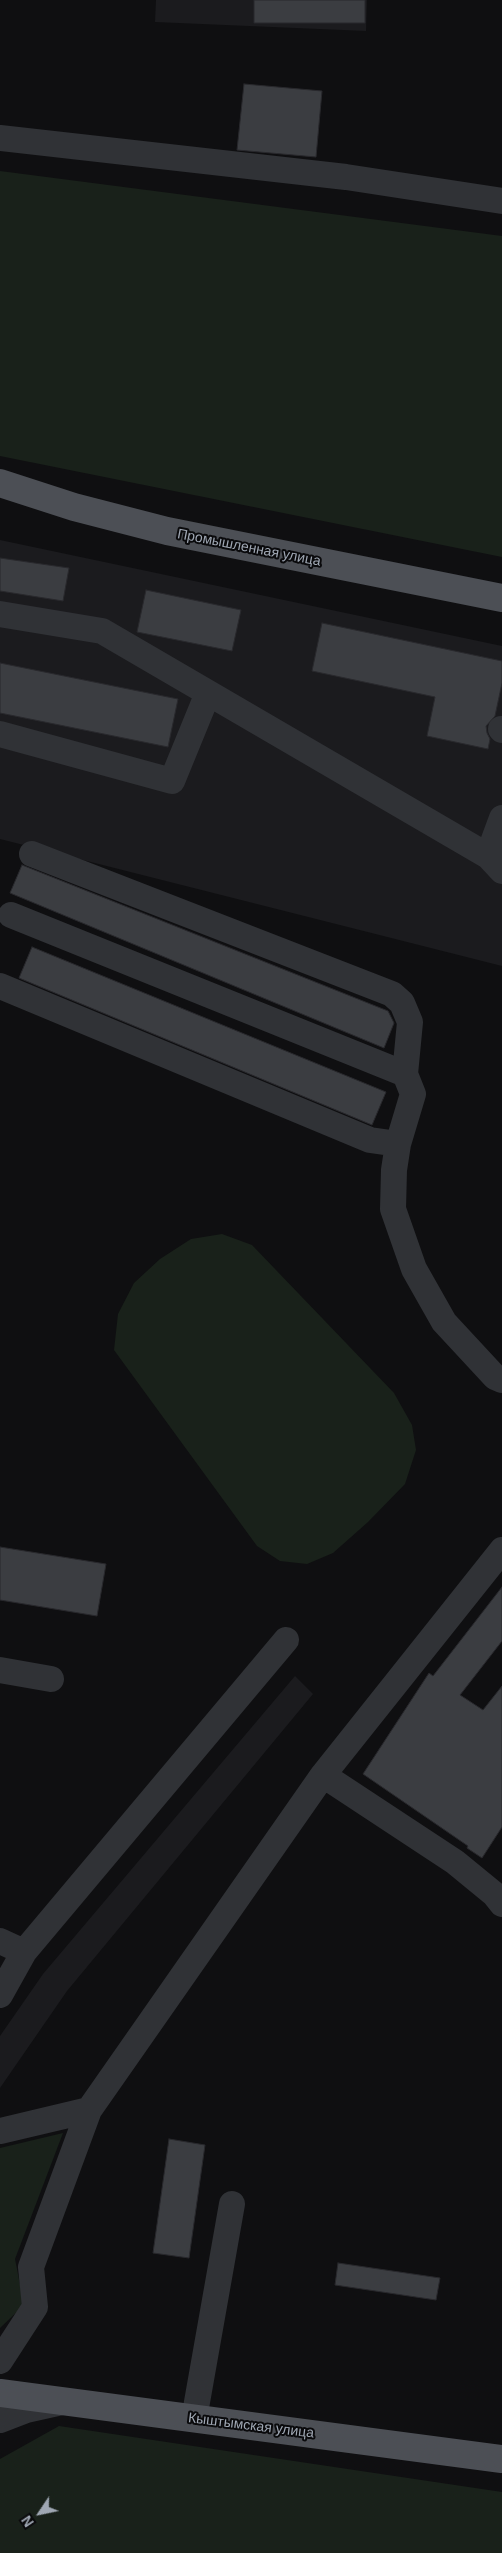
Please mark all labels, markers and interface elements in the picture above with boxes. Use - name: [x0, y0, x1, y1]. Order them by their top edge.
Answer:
- street label: Промышленная улица: [176, 526, 322, 570]
- street label: Кыштымская улица: [187, 2410, 315, 2442]
- north arrow: [15, 2488, 65, 2538]
- text: N: [18, 2513, 37, 2530]

